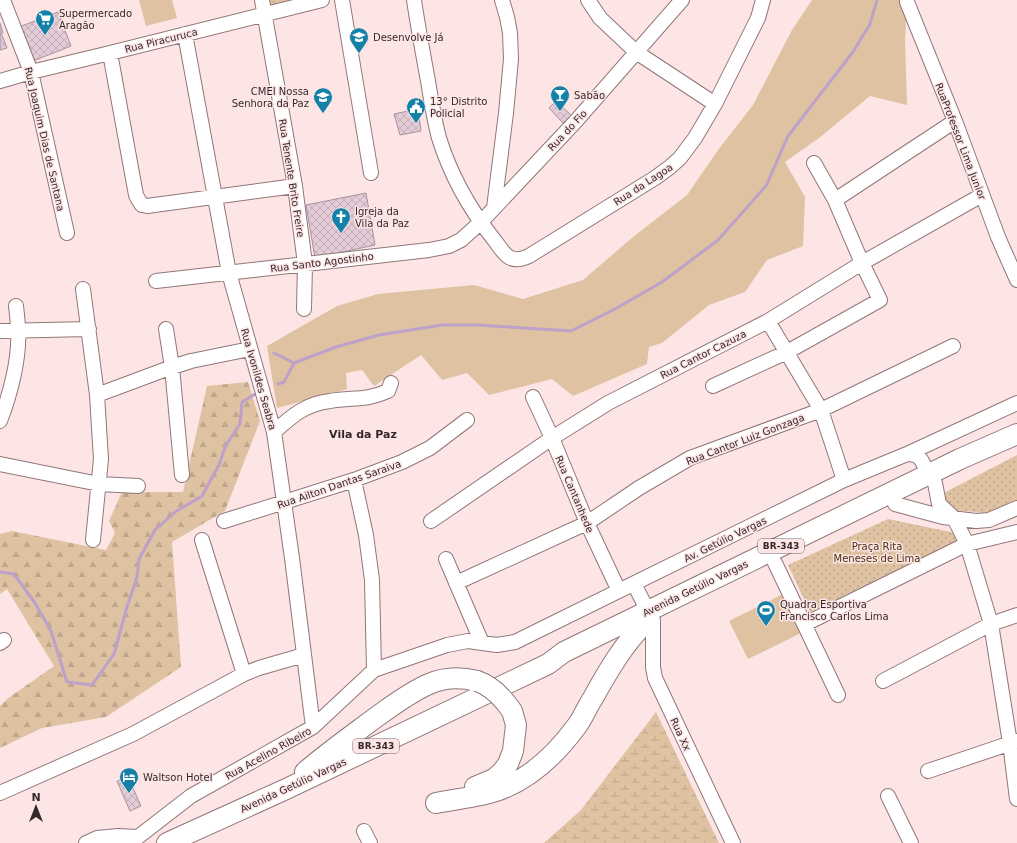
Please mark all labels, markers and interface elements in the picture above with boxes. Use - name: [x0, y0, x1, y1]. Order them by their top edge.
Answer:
- supermarket icon: Supermercado Aragão: [34, 8, 56, 36]
- place label: Supermercado Aragão: [59, 8, 132, 31]
- street label: Rua Piracuruca: [123, 26, 199, 55]
- school or university icon: Desenvolve Já: [348, 26, 370, 54]
- place label: Desenvolve Já: [373, 32, 444, 43]
- street label: Rua Joaquim Dias de Santana: [23, 66, 66, 212]
- street label: RuaProfessor Lima Junior: [933, 81, 988, 202]
- bar icon: Sabão: [549, 84, 571, 112]
- place label: CMEI Nossa Senhora da Paz: [232, 86, 309, 109]
- school or university icon: CMEI Nossa Senhora da Paz: [312, 86, 334, 114]
- place label: Sabão: [574, 90, 605, 101]
- public building icon: 13° Distrito Policial: [405, 96, 427, 124]
- place label: 13° Distrito Policial: [430, 96, 487, 119]
- street label: Rua do Fio: [546, 108, 589, 153]
- street label: Rua Tenente Brito Freire: [277, 118, 306, 238]
- street label: Rua da Lagoa: [612, 161, 675, 208]
- church icon: Igreja da Vila da Paz: [330, 206, 352, 234]
- place label: Igreja da Vila da Paz: [355, 206, 409, 229]
- street label: Rua Santo Agostinho: [270, 251, 374, 274]
- street label: Rua Ivonildes Seabra: [239, 327, 278, 431]
- street label: Rua Cantor Cazuza: [658, 328, 748, 381]
- street label: Rua Cantor Luiz Gonzaga: [684, 412, 806, 467]
- district label: Vila da Paz: [329, 428, 397, 441]
- street label: Rua Cantanhede: [553, 454, 596, 535]
- street label: Rua Ailton Dantas Saraiva: [276, 458, 403, 511]
- street label: Av. Getúlio Vargas: [682, 515, 768, 564]
- road number: BR-343: [758, 539, 804, 553]
- park label: Praça Rita Meneses de Lima: [834, 541, 920, 564]
- street label: Avenida Getúlio Vargas: [641, 558, 750, 619]
- sports icon: Quadra Esportiva Francisco Carlos Lima: [755, 599, 777, 627]
- place label: Quadra Esportiva Francisco Carlos Lima: [780, 599, 889, 622]
- street label: Rua Xx: [668, 716, 693, 752]
- street label: Rua Acelino Ribeiro: [223, 725, 313, 782]
- road number: BR-343: [353, 739, 399, 753]
- street label: Avenida Getúlio Vargas: [238, 756, 348, 815]
- hotel icon: Waltson Hotel: [118, 766, 140, 794]
- place label: Waltson Hotel: [143, 772, 212, 783]
- north arrow: [16, 787, 56, 827]
- text: N: [31, 791, 41, 804]

